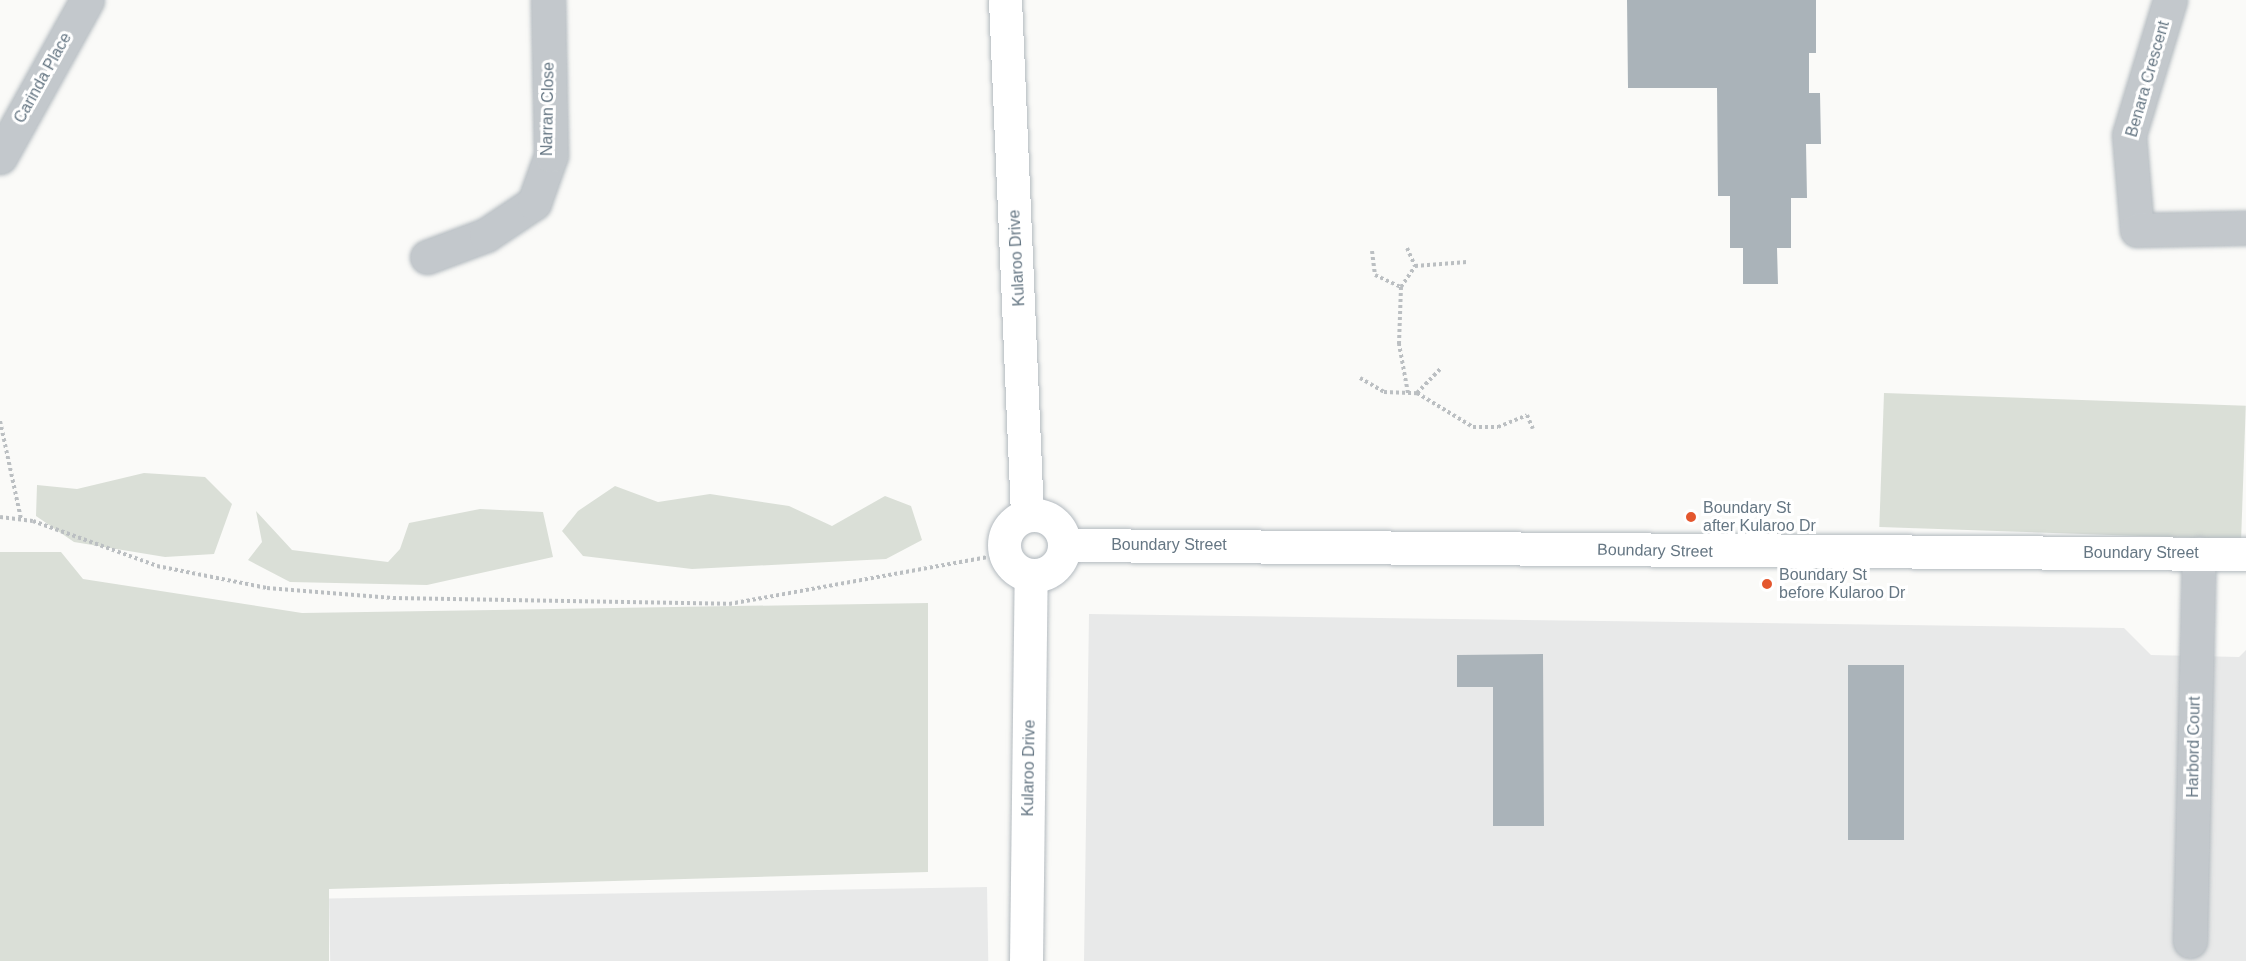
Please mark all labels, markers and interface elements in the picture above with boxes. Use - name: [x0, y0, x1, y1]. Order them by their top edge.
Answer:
- street label: Benara Crescent: [2122, 19, 2174, 139]
- street label: Carinda Place: [10, 29, 76, 127]
- street label: Narran Close: [538, 62, 558, 156]
- street label: Kularoo Drive: [1005, 209, 1029, 307]
- place label: Boundary St after Kularoo Dr: [1703, 498, 1816, 536]
- marker: Boundary St after Kularoo Dr: [1684, 510, 1698, 524]
- street label: Boundary Street: [1111, 535, 1227, 555]
- street label: Boundary Street: [1597, 540, 1713, 562]
- street label: Boundary Street: [2083, 543, 2199, 563]
- place label: Boundary St before Kularoo Dr: [1779, 565, 1905, 603]
- marker: Boundary St before Kularoo Dr: [1760, 577, 1774, 591]
- street label: Harbord Court: [2184, 696, 2204, 798]
- street label: Kularoo Drive: [1019, 719, 1039, 817]

